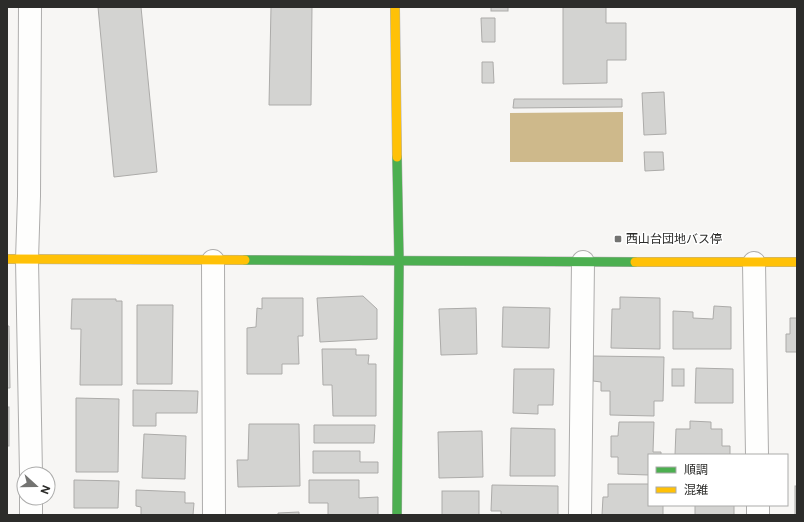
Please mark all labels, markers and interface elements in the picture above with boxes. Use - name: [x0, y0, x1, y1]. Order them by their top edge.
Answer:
- place label: 西山台団地バス停: [626, 232, 722, 246]
- marker: 西山台団地バス停: [613, 234, 623, 244]
- legend: [648, 454, 788, 506]
- text: 順調: [684, 463, 708, 477]
- north arrow: [16, 466, 56, 506]
- text: N: [38, 483, 52, 496]
- text: 混雑: [684, 483, 708, 497]

